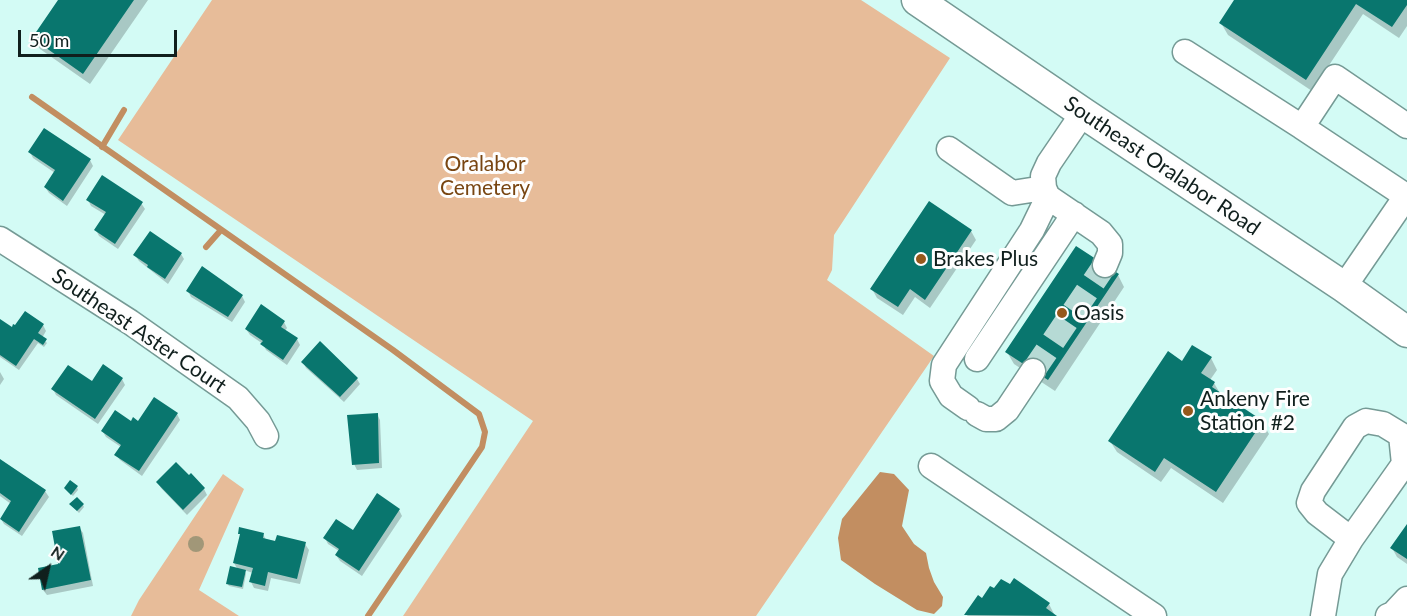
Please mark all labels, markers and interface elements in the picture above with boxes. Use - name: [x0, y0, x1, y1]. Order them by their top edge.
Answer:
- scale bar: [21, 18, 180, 56]
- text: 50 m: [29, 29, 69, 51]
- street label: Southeast Oralabor Road: [1059, 91, 1265, 241]
- park label: Oralabor Cemetery: [440, 151, 530, 201]
- place label: Brakes Plus: [933, 246, 1038, 272]
- marker: Brakes Plus: [914, 252, 928, 266]
- street label: Southeast Aster Court: [47, 263, 231, 399]
- place label: Oasis: [1074, 300, 1124, 326]
- marker: Oasis: [1055, 306, 1069, 320]
- place label: Ankeny Fire Station #2: [1200, 386, 1310, 436]
- marker: Ankeny Fire Station #2: [1181, 404, 1195, 418]
- north arrow: [18, 538, 78, 598]
- text: N: [48, 541, 69, 564]

